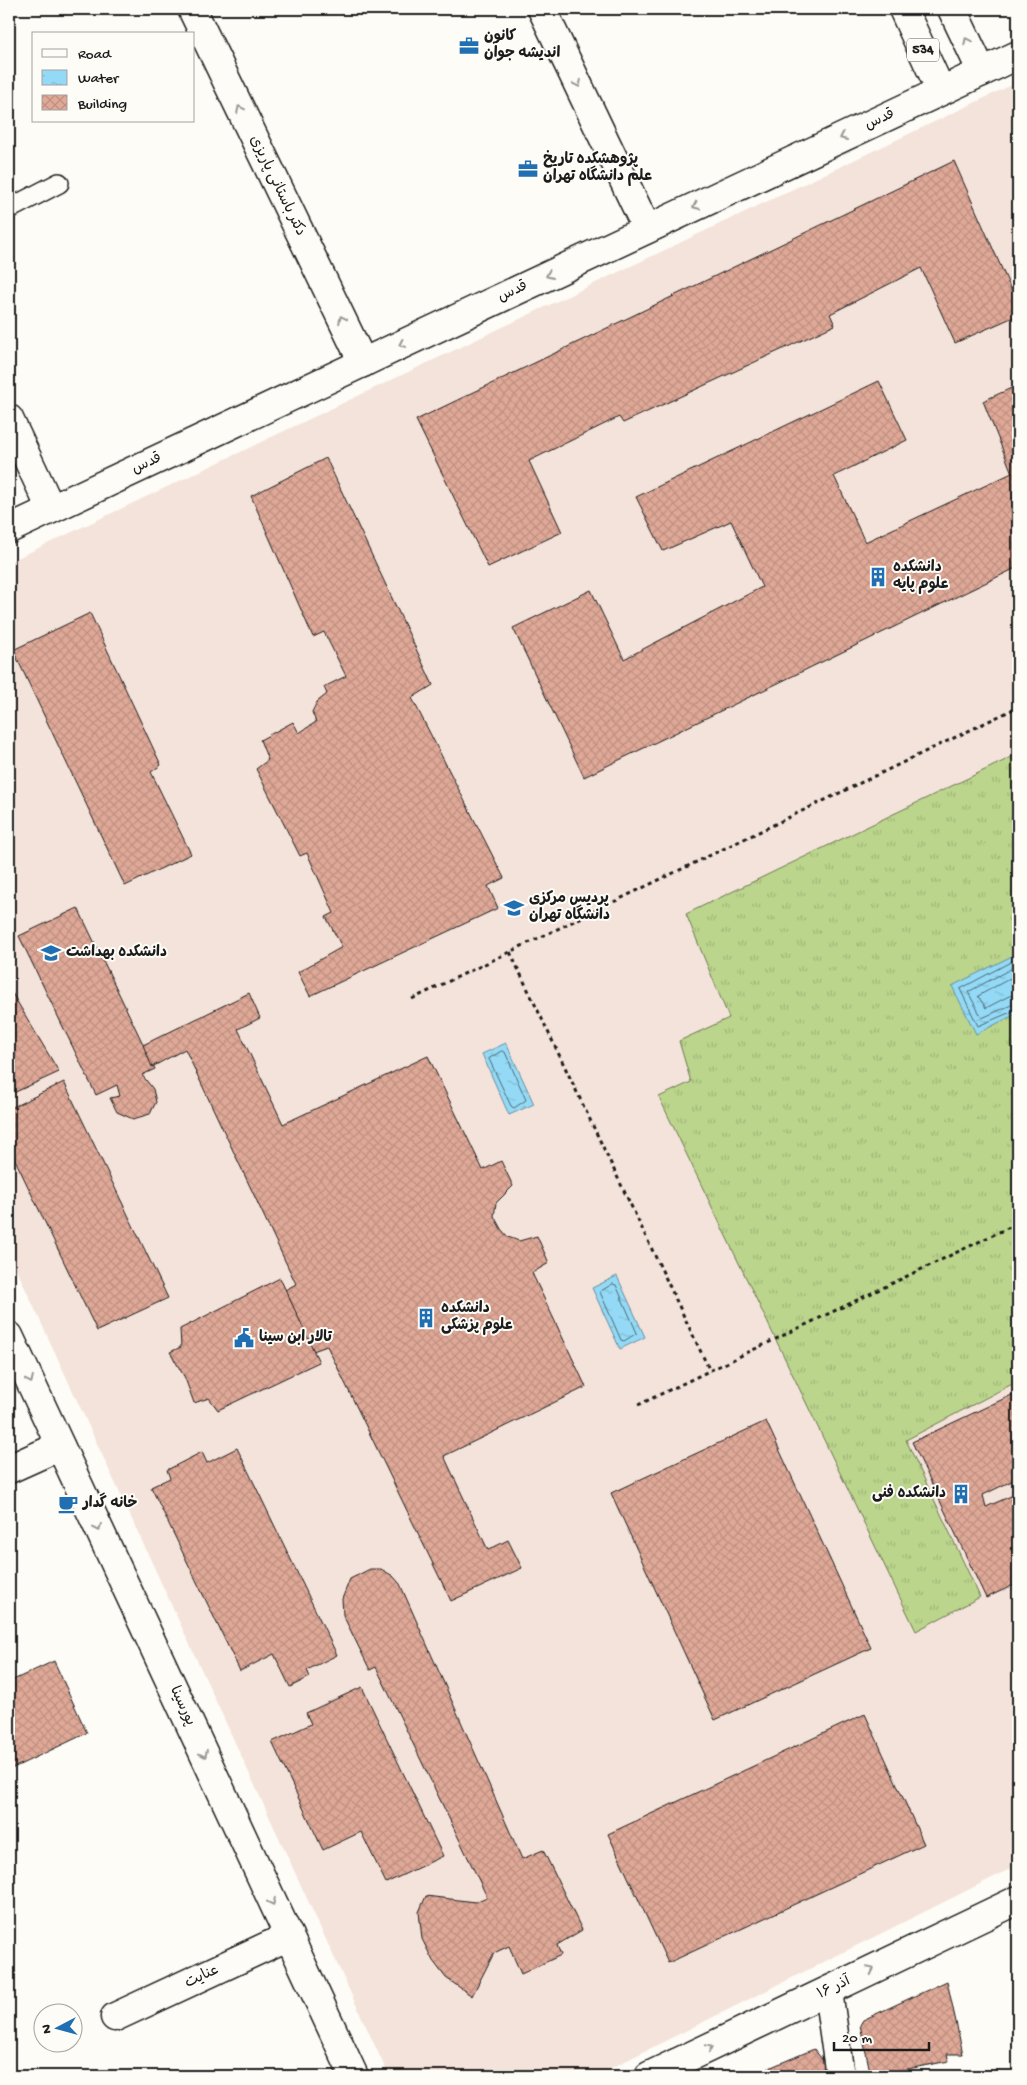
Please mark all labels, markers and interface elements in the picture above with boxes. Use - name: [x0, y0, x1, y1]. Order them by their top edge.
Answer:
- place label: کانون اندیشه جوان: [484, 28, 560, 63]
- legend: [32, 32, 195, 122]
- office icon: کانون اندیشه جوان: [458, 35, 480, 57]
- one-way arrow: [963, 37, 973, 46]
- road number: 534: [907, 38, 939, 62]
- text: Road: [78, 46, 112, 64]
- text: Water: [78, 70, 120, 88]
- one-way arrow: [572, 79, 582, 88]
- text: Building: [77, 96, 127, 114]
- street label: قدس: [862, 105, 898, 135]
- one-way arrow: [236, 106, 246, 115]
- one-way arrow: [839, 131, 848, 142]
- street label: دکتر باستانی پاریزی: [245, 133, 309, 239]
- place label: پژوهشکده تاریخ علم دانشگاه تهران: [543, 150, 652, 186]
- office icon: پژوهشکده تاریخ علم دانشگاه تهران: [517, 158, 539, 180]
- one-way arrow: [692, 200, 701, 211]
- one-way arrow: [545, 269, 554, 280]
- street label: قدس: [495, 277, 531, 307]
- one-way arrow: [337, 315, 348, 324]
- one-way arrow: [398, 338, 407, 349]
- street label: قدس: [129, 449, 165, 479]
- place label: دانشکده علوم پایه: [893, 559, 948, 594]
- building icon: دانشکده علوم پایه: [867, 566, 889, 588]
- place label: پردیس مرکزی دانشگاه‌ تهران: [529, 890, 610, 925]
- school or university icon: پردیس مرکزی دانشگاه‌ تهران: [503, 897, 525, 919]
- school or university icon: دانشکده بهداشت: [40, 942, 62, 964]
- place label: دانشکده بهداشت: [66, 944, 167, 962]
- place label: دانشکده علوم پزشکی: [441, 1300, 513, 1335]
- building icon: دانشکده علوم پزشکی: [415, 1307, 437, 1329]
- public building icon: تالار ابن سینا: [233, 1327, 255, 1349]
- place label: تالار ابن سینا: [259, 1329, 333, 1347]
- one-way arrow: [23, 1375, 33, 1384]
- building icon: دانشکده فنی: [950, 1483, 972, 1505]
- place label: دانشکده فنی: [872, 1484, 946, 1503]
- place label: خانه گدار: [81, 1492, 137, 1513]
- cafe icon: خانه گدار: [57, 1493, 79, 1515]
- one-way arrow: [92, 1523, 103, 1532]
- street label: پورسینا: [165, 1683, 199, 1729]
- one-way arrow: [198, 1749, 208, 1758]
- one-way arrow: [266, 1897, 277, 1906]
- street label: عنایت: [182, 1961, 222, 1993]
- one-way arrow: [866, 1966, 875, 1976]
- street label: ۱۶ آذر: [814, 1971, 855, 2004]
- north arrow: [32, 2002, 82, 2052]
- scale bar: [834, 2020, 930, 2052]
- text: N: [39, 2024, 56, 2035]
- text: 20 m: [842, 2030, 872, 2048]
- one-way arrow: [704, 2043, 713, 2054]

